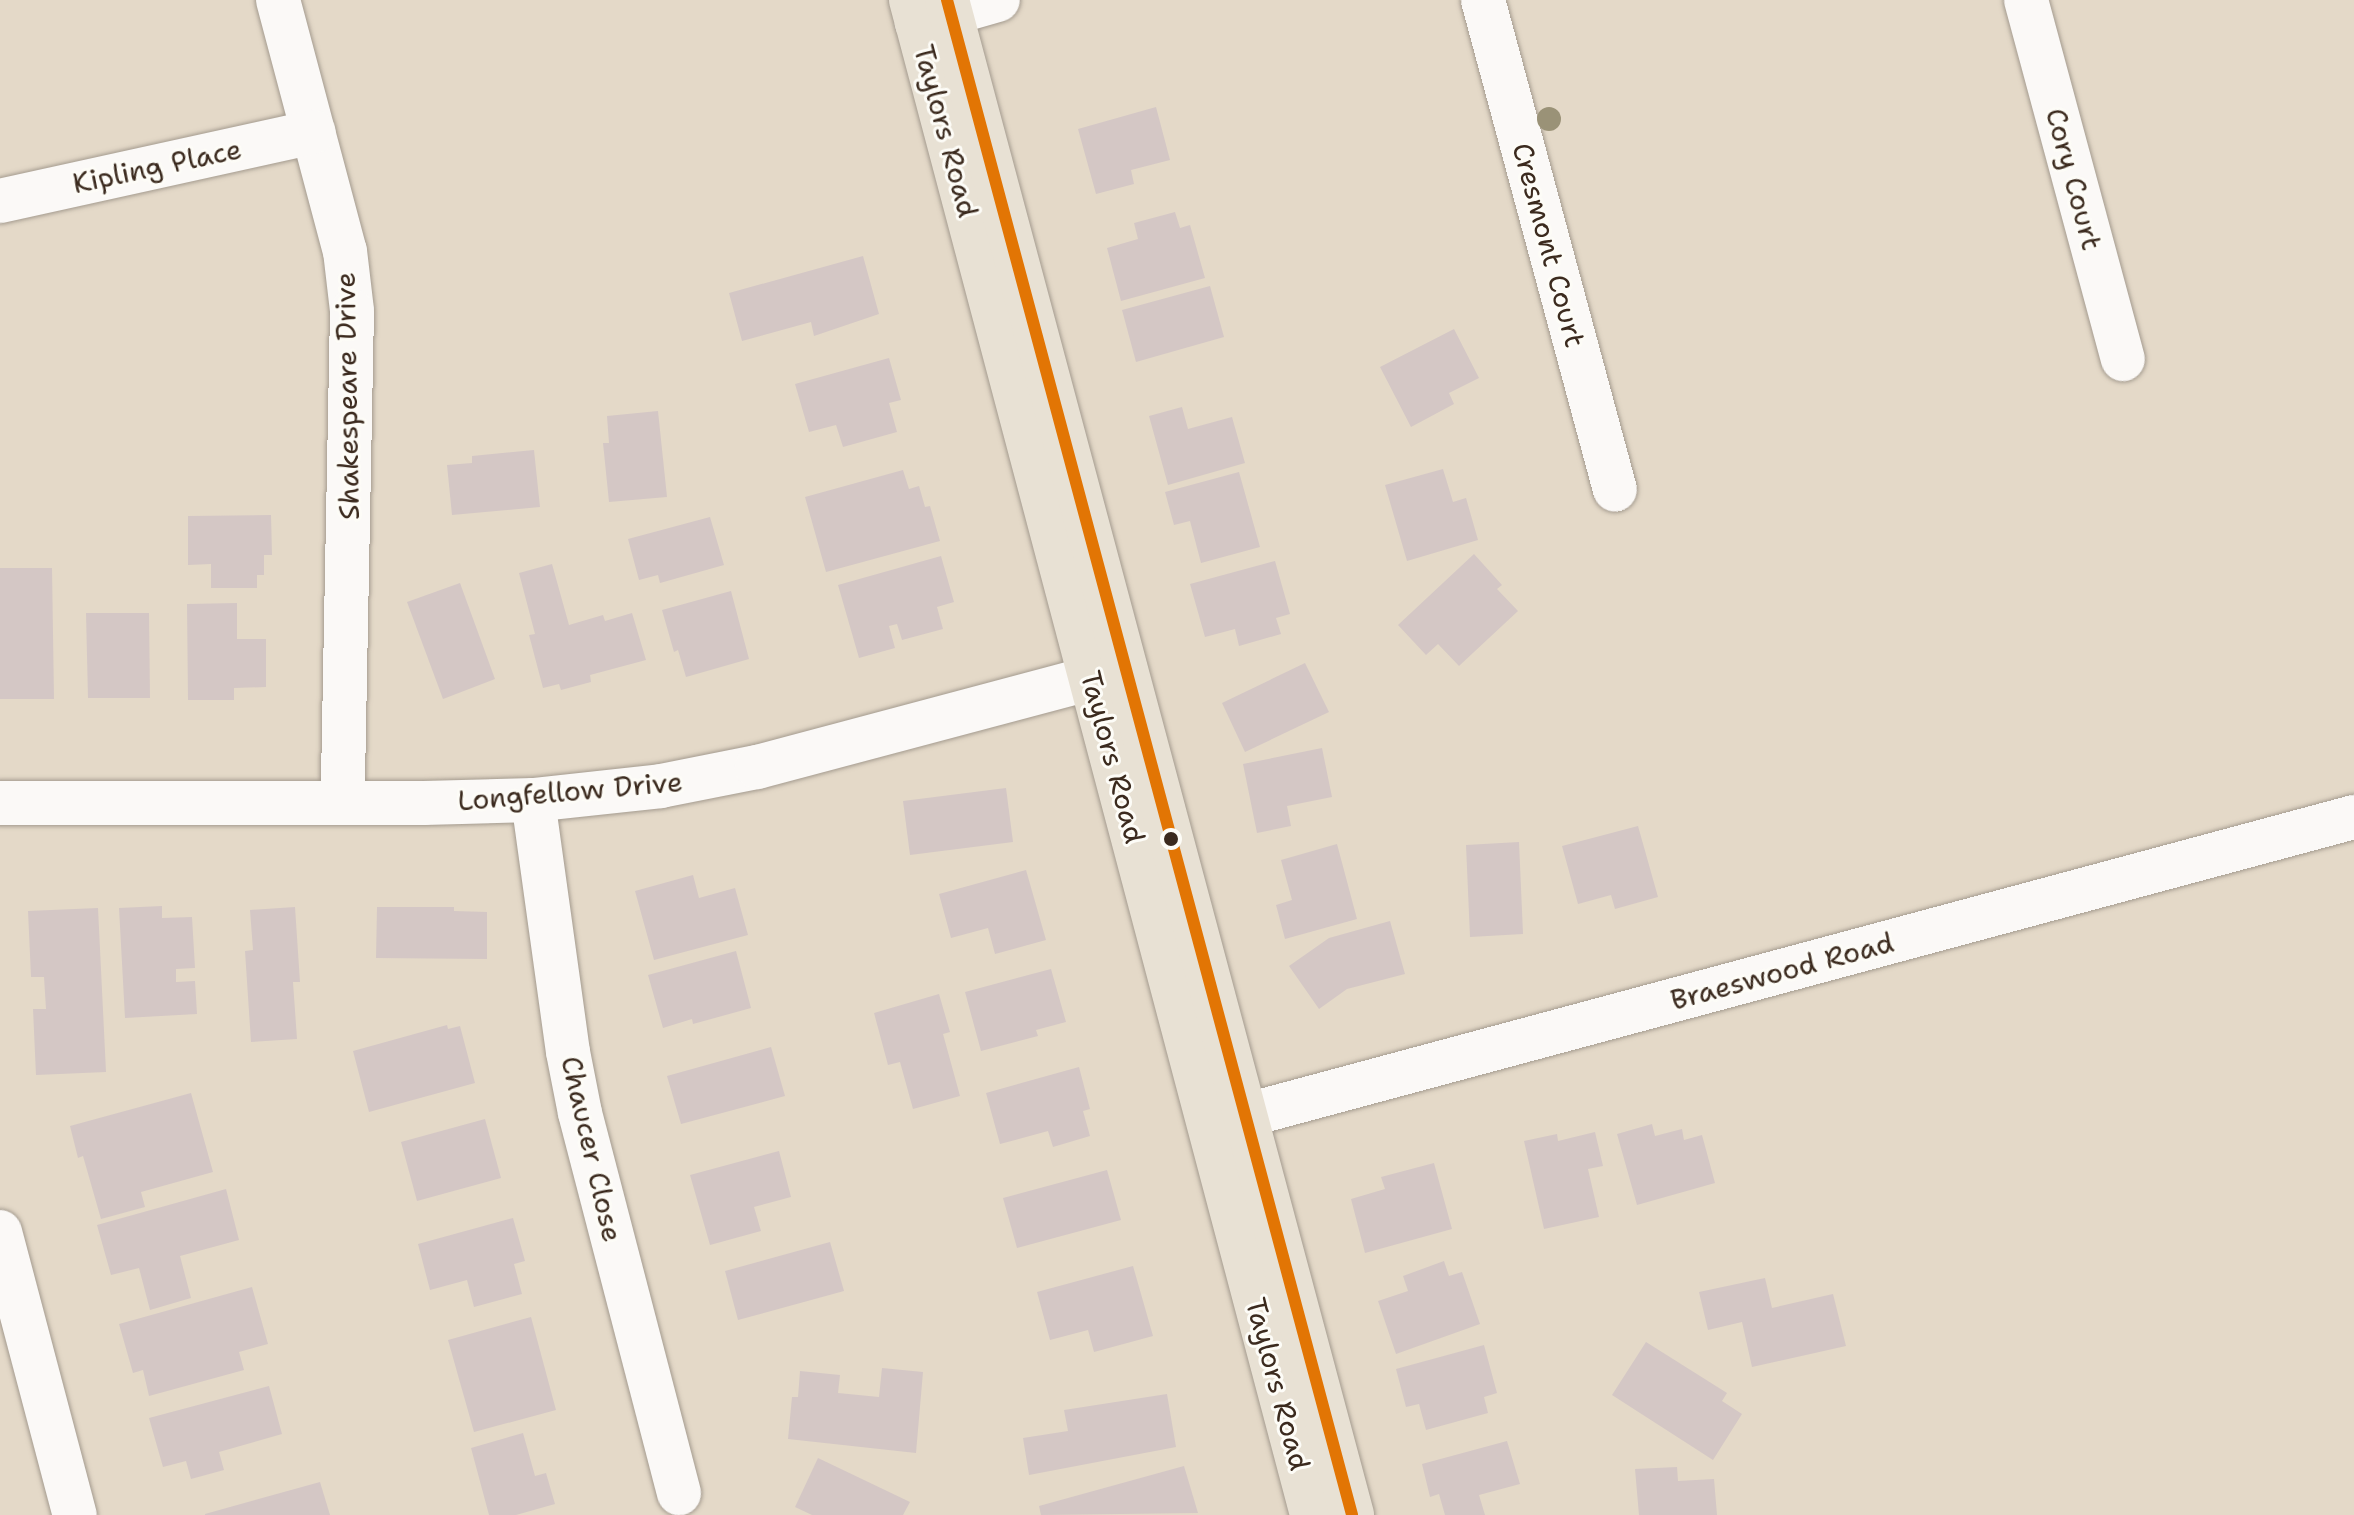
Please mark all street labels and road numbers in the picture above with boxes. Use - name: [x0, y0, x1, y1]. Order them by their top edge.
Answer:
- street label: Taylors Road: [907, 41, 985, 221]
- street label: Cory Court: [2039, 104, 2109, 254]
- street label: Kipling Place: [69, 132, 245, 200]
- street label: Cresmont Court: [1506, 139, 1592, 351]
- street label: Shakespeare Drive: [328, 272, 366, 520]
- street label: Taylors Road: [1074, 667, 1152, 847]
- street label: Longfellow Drive: [456, 764, 684, 818]
- street label: Braeswood Road: [1667, 925, 1897, 1017]
- street label: Chaucer Close: [554, 1053, 630, 1245]
- street label: Taylors Road: [1239, 1294, 1317, 1474]

